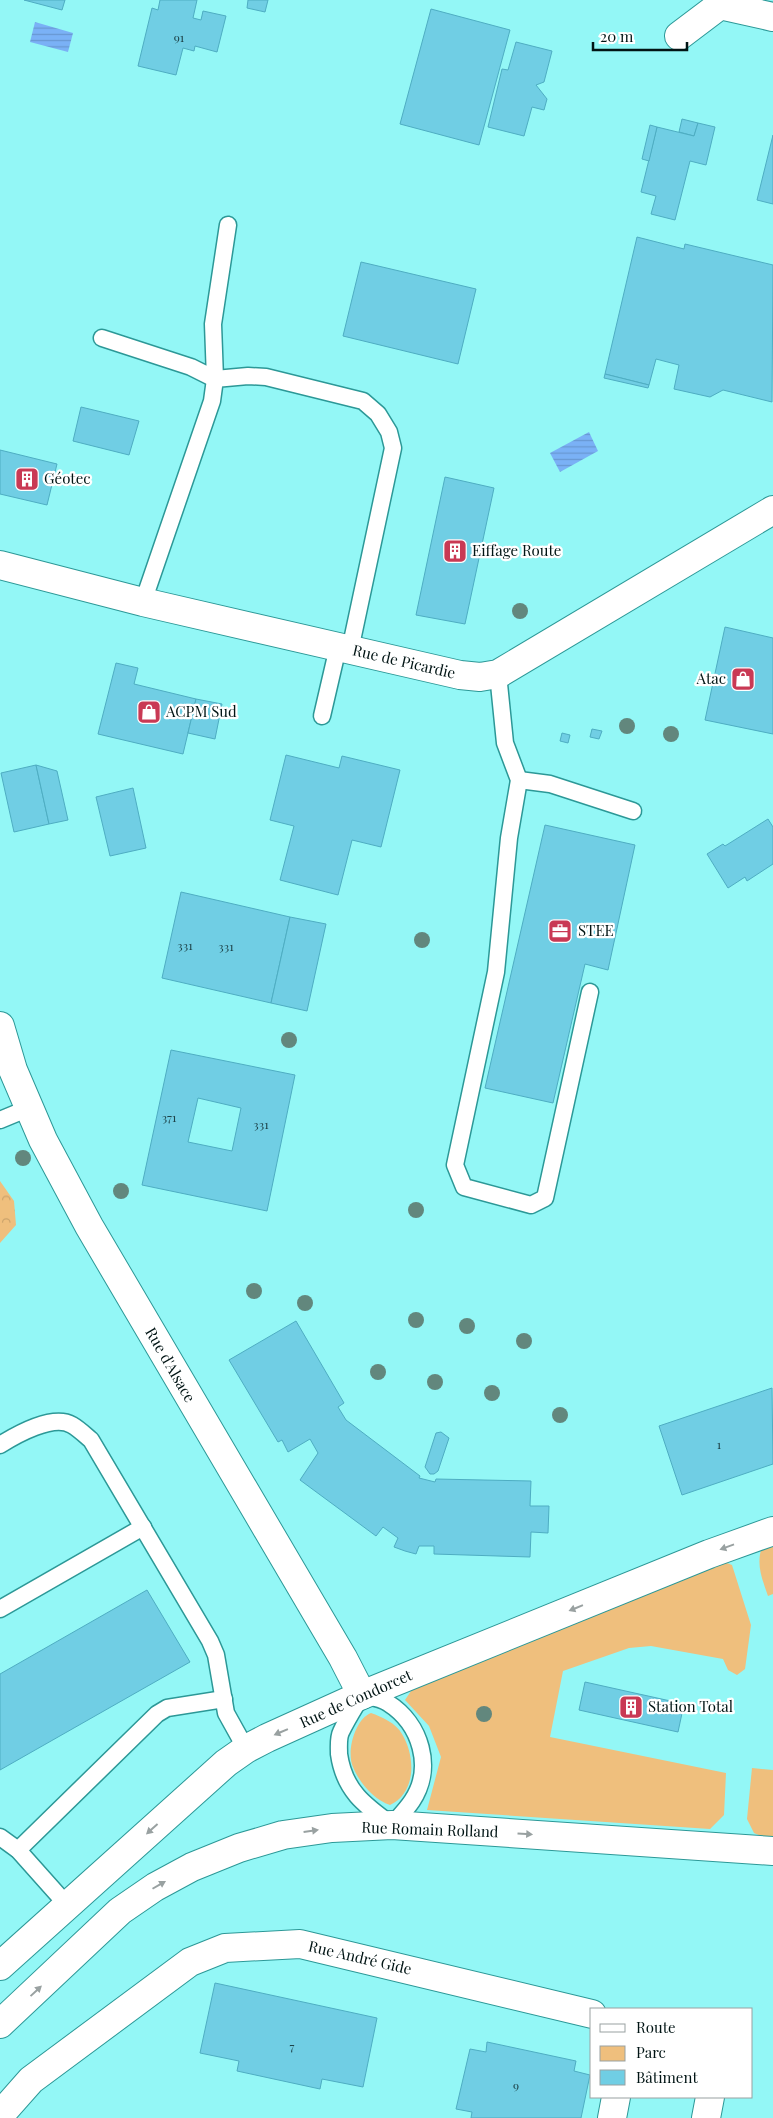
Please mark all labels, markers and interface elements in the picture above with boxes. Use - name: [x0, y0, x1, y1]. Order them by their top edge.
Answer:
- scale bar: [593, 20, 687, 52]
- text: 20 m: [600, 26, 634, 46]
- house number: 91: [174, 29, 185, 45]
- building icon: Géotec: [14, 466, 40, 492]
- place label: Géotec: [44, 468, 91, 488]
- building icon: Eiffage Route: [442, 538, 468, 564]
- place label: Eiffage Route: [472, 540, 561, 560]
- street label: Rue de Picardie: [351, 639, 458, 683]
- shop icon: Atac: [730, 666, 756, 692]
- place label: Atac: [695, 668, 726, 688]
- shop icon: ACPM Sud: [136, 699, 162, 725]
- place label: ACPM Sud: [165, 701, 237, 721]
- office icon: STEE: [547, 918, 573, 944]
- place label: STEE: [578, 920, 614, 940]
- house number: 331: [177, 937, 193, 953]
- house number: 331: [218, 938, 234, 954]
- house number: 371: [162, 1109, 177, 1125]
- house number: 331: [253, 1116, 269, 1132]
- street label: Rue d'Alsace: [141, 1323, 200, 1406]
- house number: 1: [717, 1436, 722, 1452]
- one-way arrow: [719, 1543, 734, 1551]
- one-way arrow: [569, 1604, 583, 1612]
- street label: Rue de Condorcet: [296, 1664, 415, 1732]
- building icon: Station Total: [618, 1694, 644, 1720]
- place label: Station Total: [648, 1696, 733, 1716]
- one-way arrow: [274, 1728, 288, 1736]
- street label: Rue Romain Rolland: [361, 1817, 499, 1841]
- one-way arrow: [147, 1823, 159, 1835]
- one-way arrow: [303, 1827, 319, 1835]
- one-way arrow: [517, 1830, 533, 1838]
- one-way arrow: [152, 1881, 165, 1890]
- street label: Rue André Gide: [307, 1935, 414, 1979]
- one-way arrow: [29, 1985, 41, 1997]
- legend: [590, 2008, 753, 2098]
- text: Route: [636, 2017, 676, 2037]
- house number: 7: [290, 2038, 295, 2054]
- text: Parc: [636, 2042, 666, 2062]
- text: Bâtiment: [636, 2067, 698, 2087]
- house number: 9: [513, 2077, 519, 2093]

